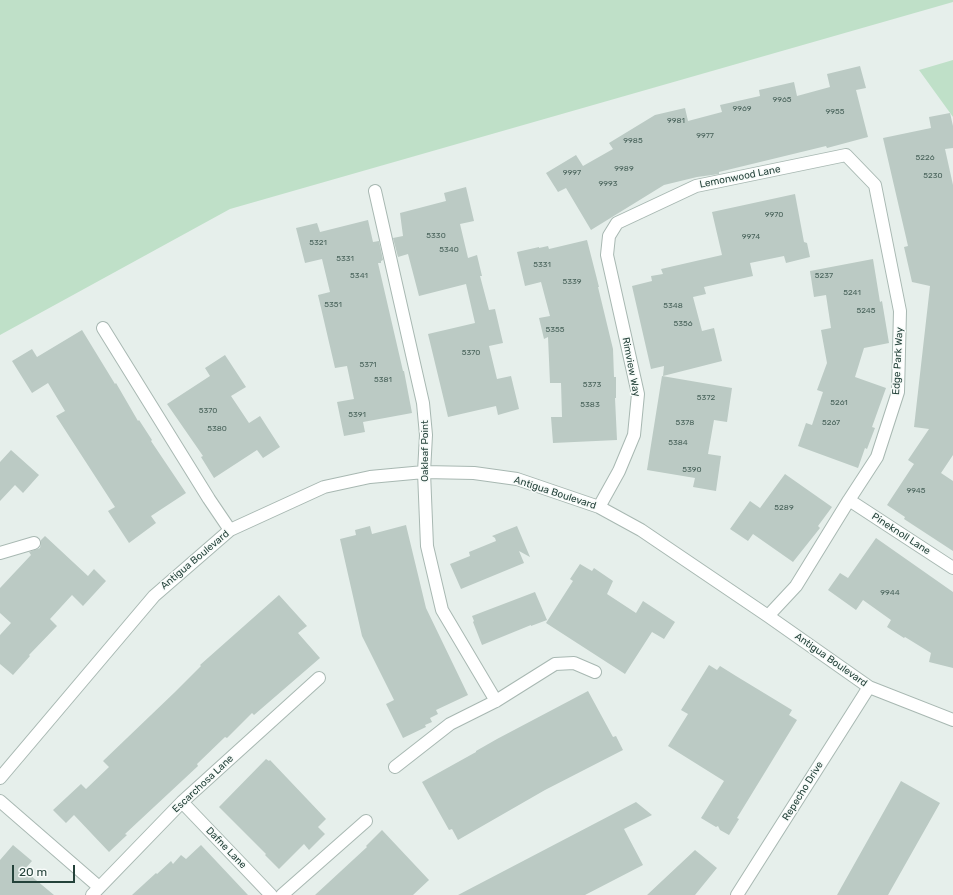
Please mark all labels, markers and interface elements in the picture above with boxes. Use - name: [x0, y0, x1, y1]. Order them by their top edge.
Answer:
- house number: 9965: [773, 95, 791, 105]
- house number: 9969: [733, 104, 751, 114]
- house number: 9955: [826, 107, 844, 117]
- house number: 9981: [667, 116, 685, 126]
- house number: 9977: [696, 131, 714, 141]
- house number: 9985: [623, 136, 643, 146]
- house number: 5226: [916, 153, 934, 163]
- street label: Lemonwood Lane: [698, 163, 782, 191]
- house number: 9989: [614, 164, 634, 174]
- house number: 9997: [563, 168, 581, 178]
- house number: 5230: [923, 171, 943, 181]
- house number: 9993: [599, 179, 617, 189]
- house number: 9970: [765, 210, 783, 220]
- house number: 5330: [426, 231, 446, 241]
- house number: 9974: [742, 232, 760, 242]
- house number: 5321: [309, 238, 327, 248]
- house number: 5340: [439, 245, 459, 255]
- house number: 5331: [336, 254, 354, 264]
- house number: 5331: [533, 260, 551, 270]
- house number: 5341: [350, 271, 368, 281]
- house number: 5237: [815, 271, 833, 281]
- house number: 5339: [562, 277, 582, 287]
- house number: 5241: [843, 288, 861, 298]
- house number: 5351: [324, 300, 342, 310]
- house number: 5348: [663, 301, 683, 311]
- house number: 5245: [856, 306, 876, 316]
- house number: 5356: [673, 319, 693, 329]
- house number: 5355: [545, 325, 565, 335]
- street label: Edge Park Way: [890, 327, 906, 395]
- street label: Rimview Way: [619, 336, 643, 398]
- house number: 5370: [462, 348, 480, 358]
- house number: 5371: [359, 360, 377, 370]
- house number: 5381: [374, 375, 392, 385]
- house number: 5373: [583, 380, 601, 390]
- house number: 5372: [697, 393, 715, 403]
- house number: 5261: [830, 398, 848, 408]
- house number: 5383: [580, 400, 600, 410]
- house number: 5370: [199, 406, 217, 416]
- house number: 5391: [348, 410, 366, 420]
- house number: 5378: [676, 418, 694, 428]
- house number: 5267: [822, 418, 840, 428]
- street label: Oakleaf Point: [419, 420, 431, 482]
- house number: 5380: [207, 424, 227, 434]
- house number: 5384: [668, 438, 688, 448]
- house number: 5390: [682, 465, 702, 475]
- street label: Antigua Boulevard: [512, 474, 598, 512]
- house number: 9945: [906, 486, 926, 496]
- house number: 5289: [774, 503, 794, 513]
- street label: Pineknoll Lane: [869, 511, 933, 557]
- street label: Antigua Boulevard: [158, 528, 232, 592]
- house number: 9944: [880, 588, 900, 598]
- street label: Antigua Boulevard: [792, 630, 870, 690]
- street label: Escarchosa Lane: [170, 753, 236, 815]
- street label: Repecho Drive: [780, 759, 826, 823]
- street label: Dafne Lane: [203, 825, 249, 871]
- scale bar: [14, 857, 77, 883]
- text: 20 m: [19, 865, 47, 879]

